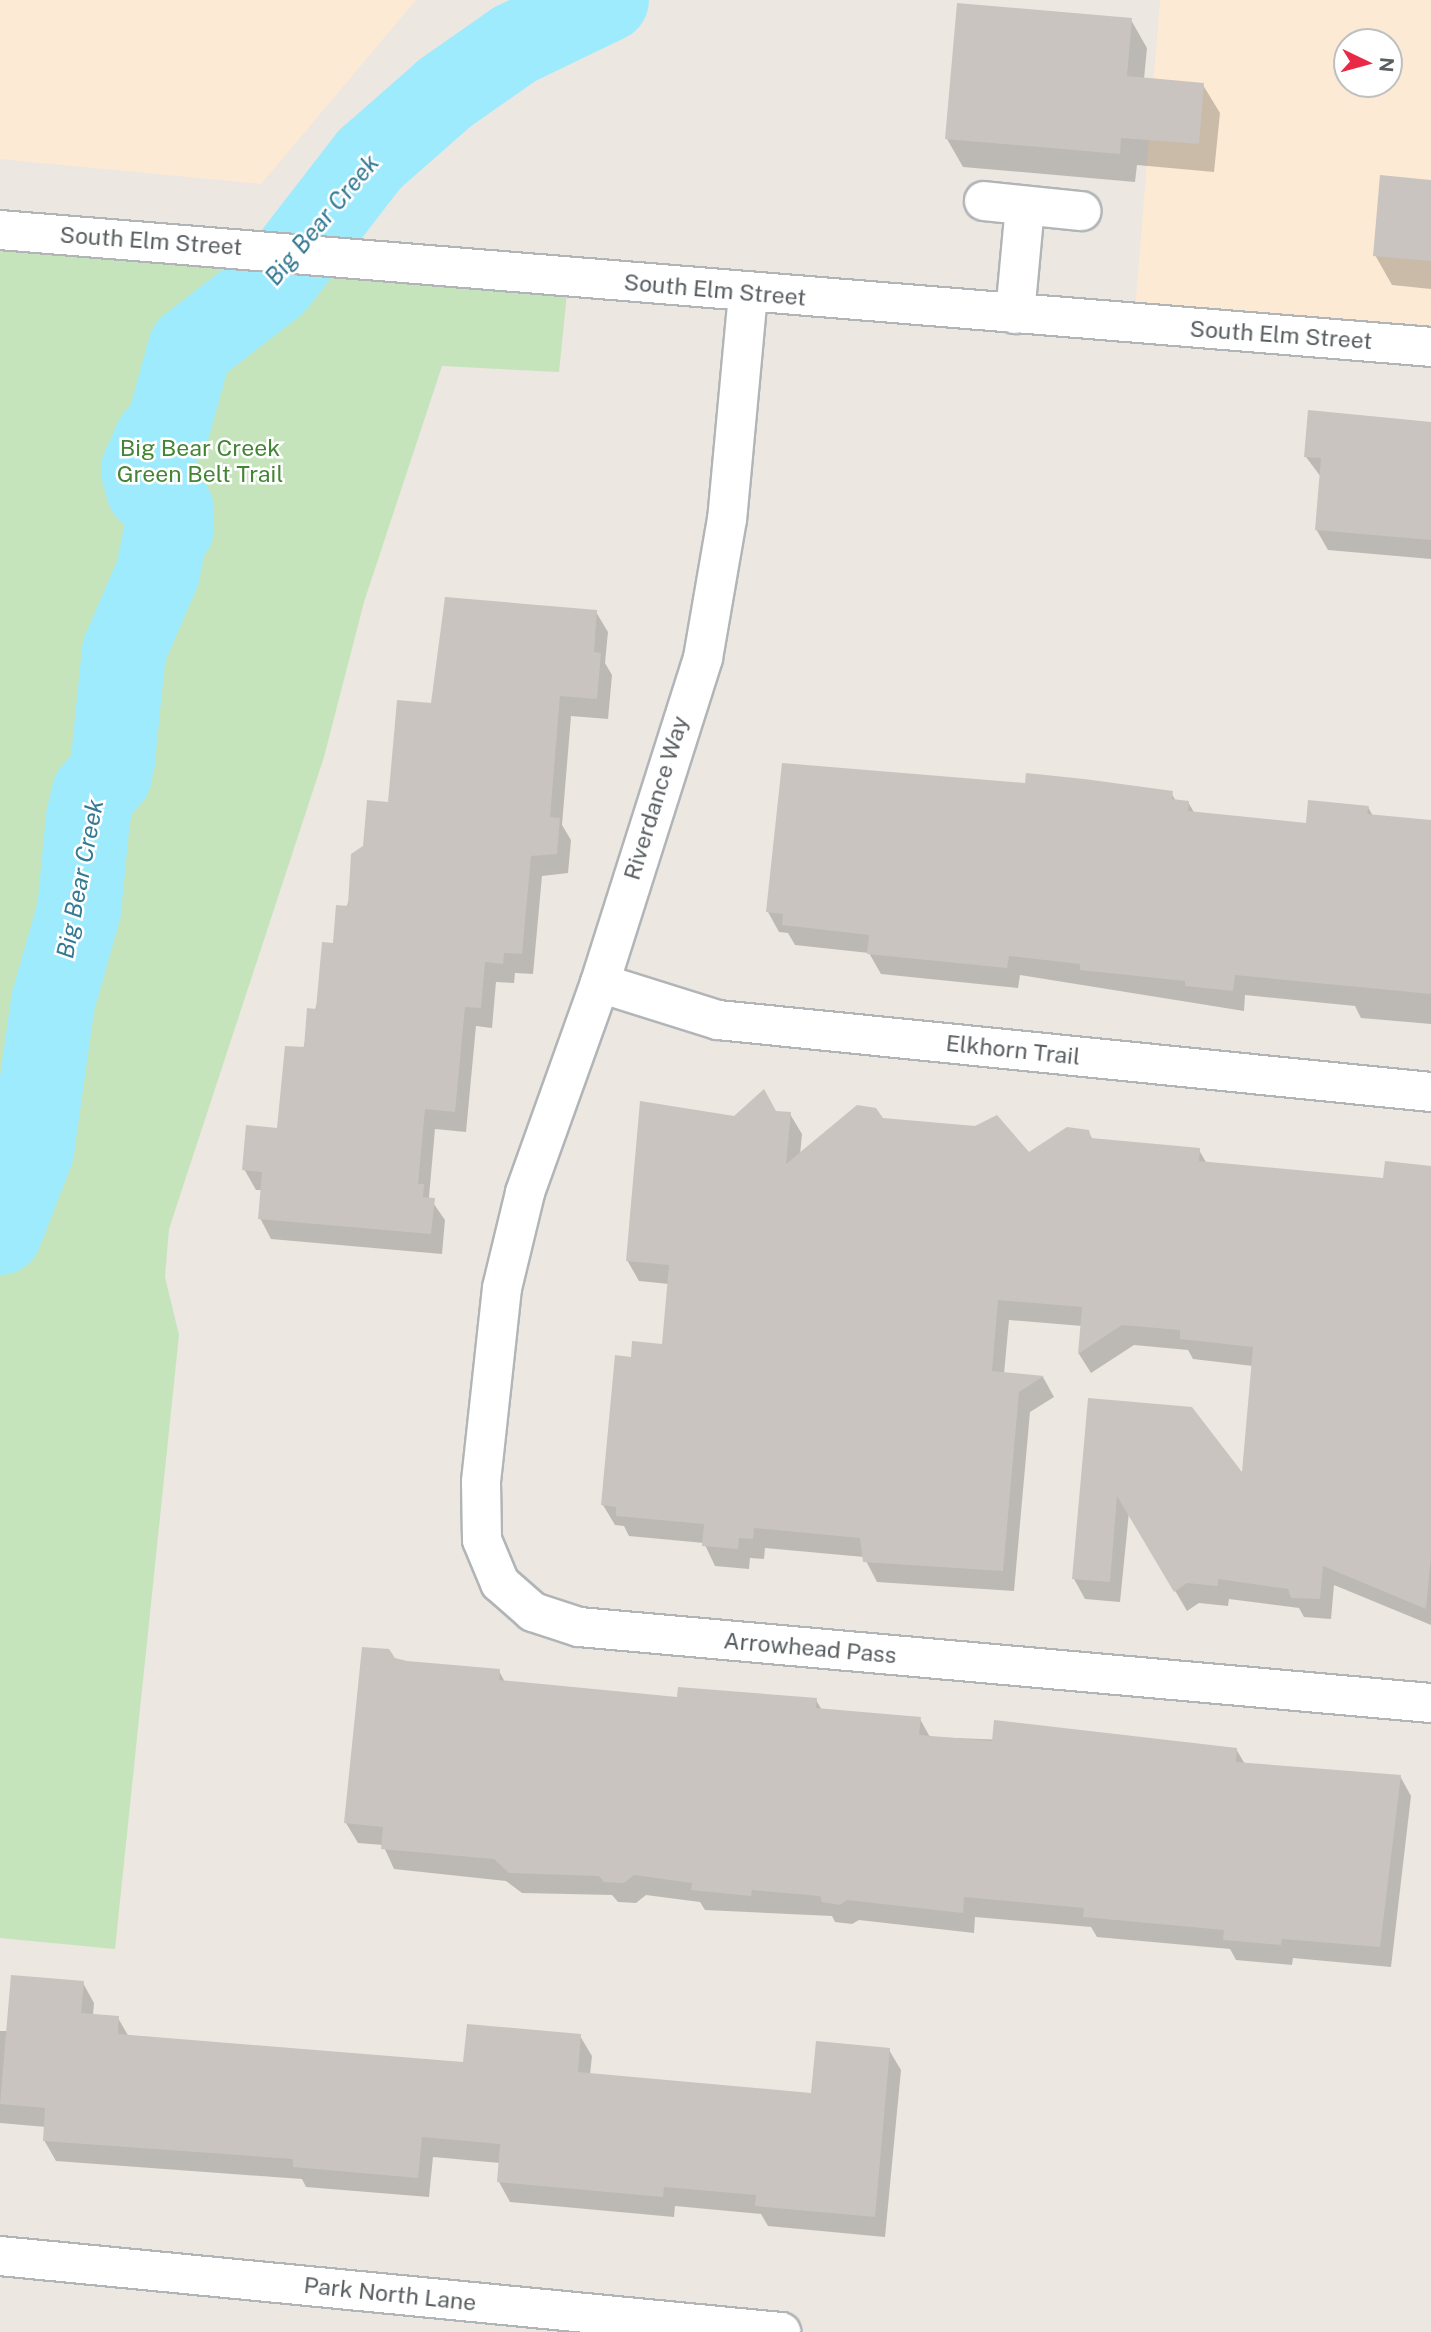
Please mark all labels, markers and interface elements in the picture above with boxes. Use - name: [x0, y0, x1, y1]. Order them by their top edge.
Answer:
- north arrow: [1333, 28, 1403, 98]
- text: N: [1375, 56, 1399, 73]
- water label: Big Bear Creek: [259, 149, 385, 291]
- street label: South Elm Street: [59, 221, 243, 261]
- street label: South Elm Street: [623, 268, 807, 312]
- street label: South Elm Street: [1189, 315, 1373, 355]
- park label: Big Bear Creek Green Belt Trail: [117, 434, 283, 488]
- street label: Riverdance Way: [618, 712, 694, 884]
- water label: Big Bear Creek: [50, 797, 110, 961]
- street label: Elkhorn Trail: [944, 1029, 1082, 1071]
- street label: Arrowhead Pass: [722, 1627, 898, 1669]
- street label: Park North Lane: [302, 2271, 478, 2317]

